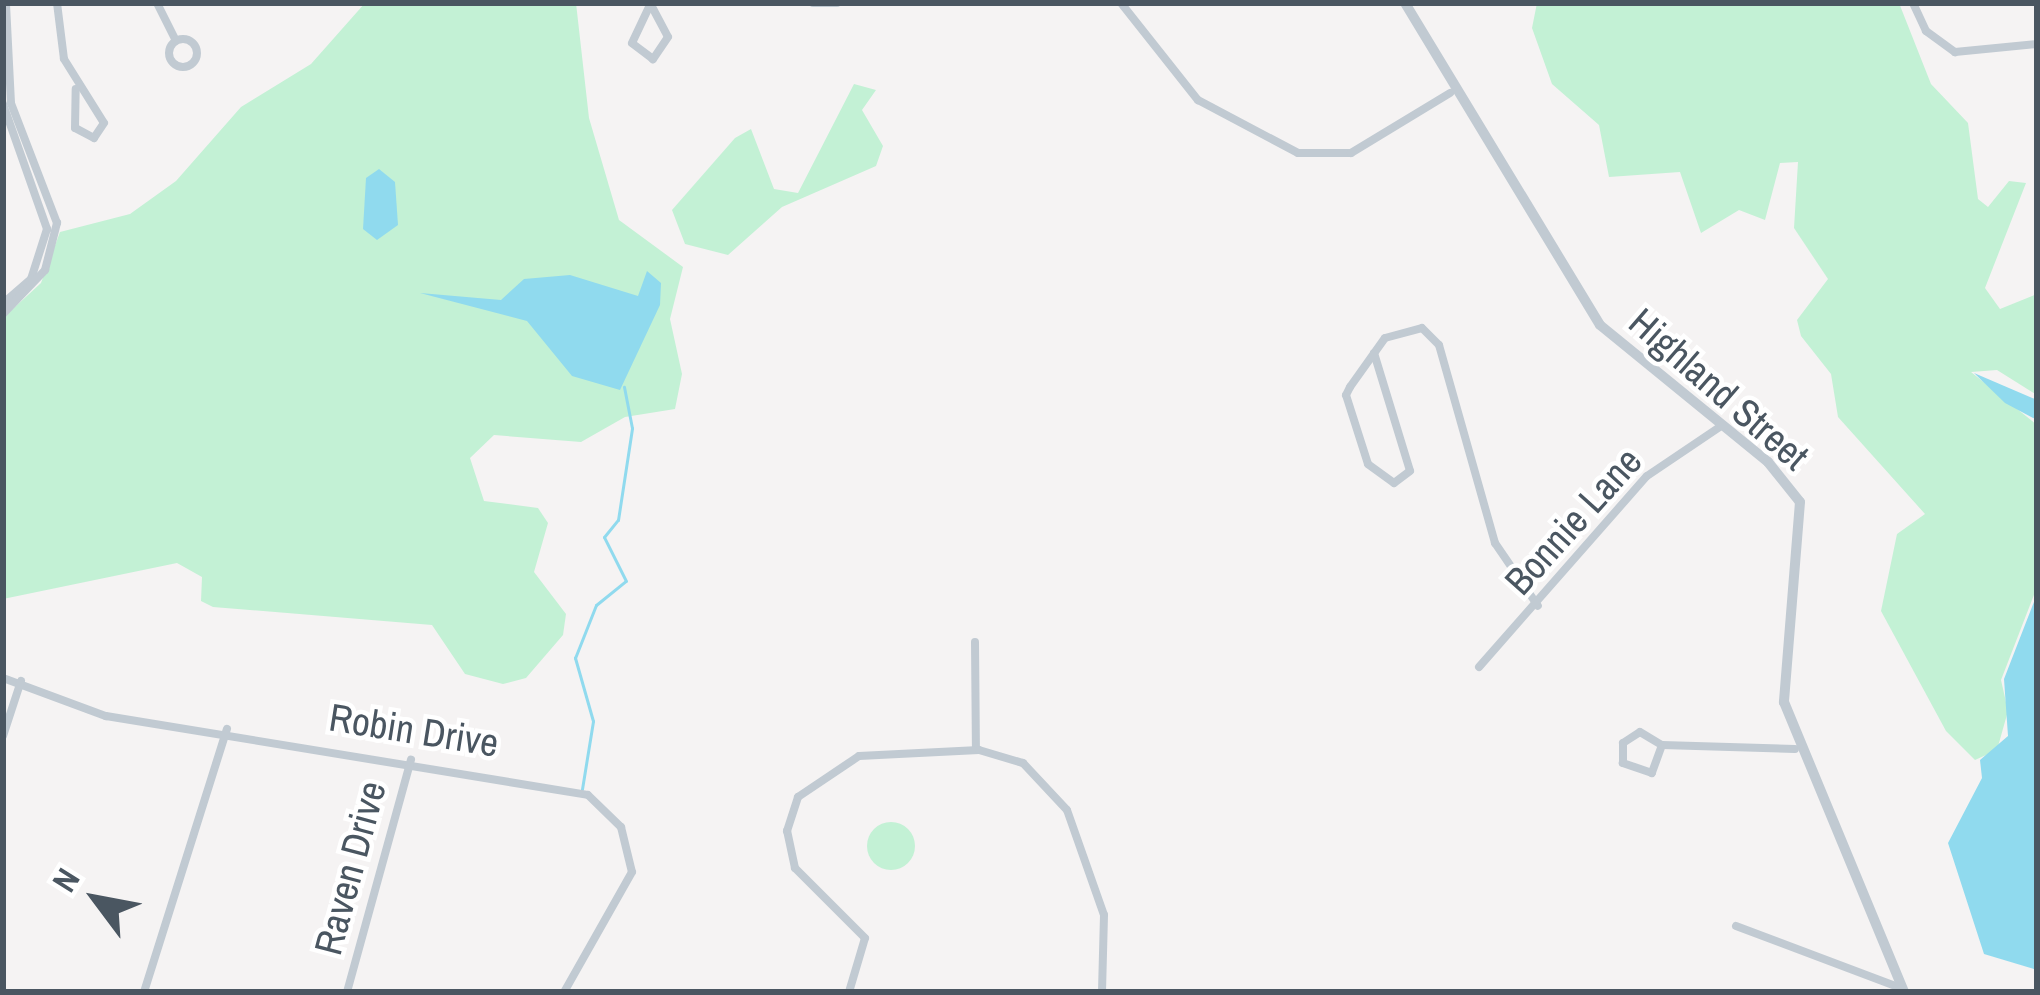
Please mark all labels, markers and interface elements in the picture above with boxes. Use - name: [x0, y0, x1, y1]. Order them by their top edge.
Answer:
- street label: Highland Street: [1620, 298, 1818, 480]
- street label: Bonnie Lane: [1495, 438, 1651, 604]
- street label: Robin Drive: [326, 694, 502, 766]
- street label: Raven Drive: [304, 776, 396, 960]
- north arrow: [36, 839, 156, 959]
- text: N: [42, 860, 89, 900]

